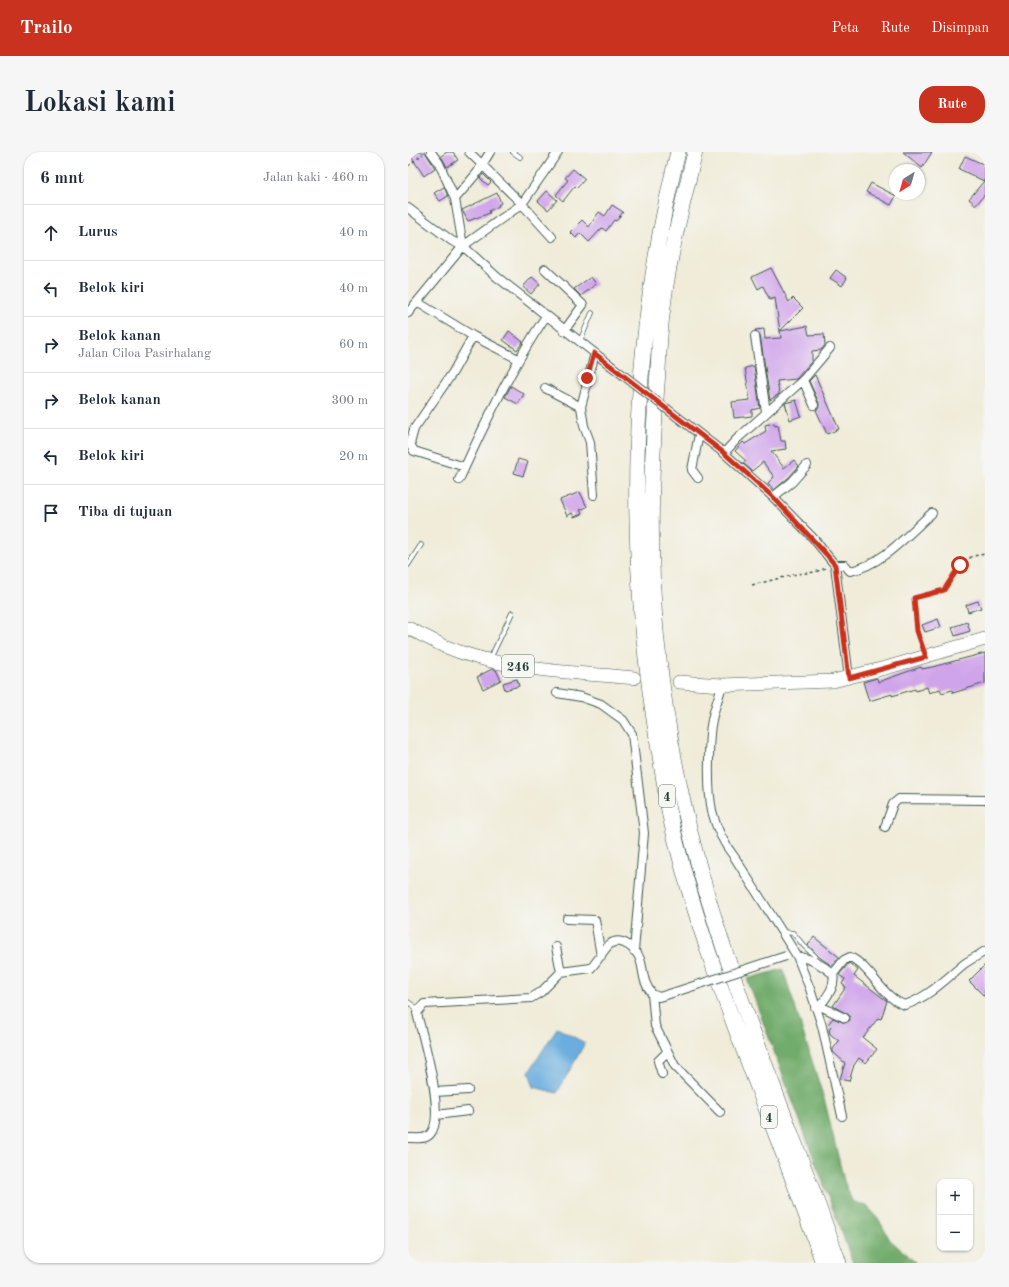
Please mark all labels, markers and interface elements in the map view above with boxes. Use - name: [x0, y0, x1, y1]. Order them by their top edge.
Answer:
- text: Trailo: [20, 19, 73, 38]
- text: Peta: [832, 21, 859, 35]
- text: Rute: [881, 21, 910, 35]
- text: Disimpan: [932, 21, 989, 35]
- button: Rute: [919, 86, 985, 123]
- text: Lokasi kami: [24, 90, 176, 118]
- north arrow: [889, 164, 925, 200]
- text: 6 mnt: [40, 170, 84, 187]
- text: Jalan kaki · 460 m: [263, 171, 368, 184]
- icon: ahead: [40, 222, 62, 244]
- text: Lurus: [78, 225, 118, 240]
- text: 40 m: [339, 226, 368, 239]
- icon: left: [40, 278, 62, 300]
- text: Belok kiri: [78, 281, 144, 296]
- text: 40 m: [339, 282, 368, 295]
- text: Belok kanan: [78, 329, 161, 344]
- icon: right: [40, 334, 62, 356]
- text: 60 m: [339, 338, 368, 351]
- text: Jalan Ciloa Pasirhalang: [78, 347, 211, 360]
- route end: [578, 369, 596, 387]
- icon: right: [40, 390, 62, 412]
- text: Belok kanan: [78, 393, 161, 408]
- text: 300 m: [331, 394, 368, 407]
- icon: left: [40, 446, 62, 468]
- text: Belok kiri: [78, 449, 144, 464]
- text: 20 m: [339, 450, 368, 463]
- icon: arrive: [40, 502, 62, 524]
- text: Tiba di tujuan: [78, 505, 172, 520]
- route start: [951, 556, 969, 574]
- road number: 246: [502, 655, 534, 677]
- road number: 4: [659, 785, 675, 807]
- road number: 4: [761, 1106, 777, 1128]
- map controls: [937, 1179, 973, 1251]
- button: +: [937, 1179, 973, 1215]
- button: −: [937, 1215, 973, 1251]

